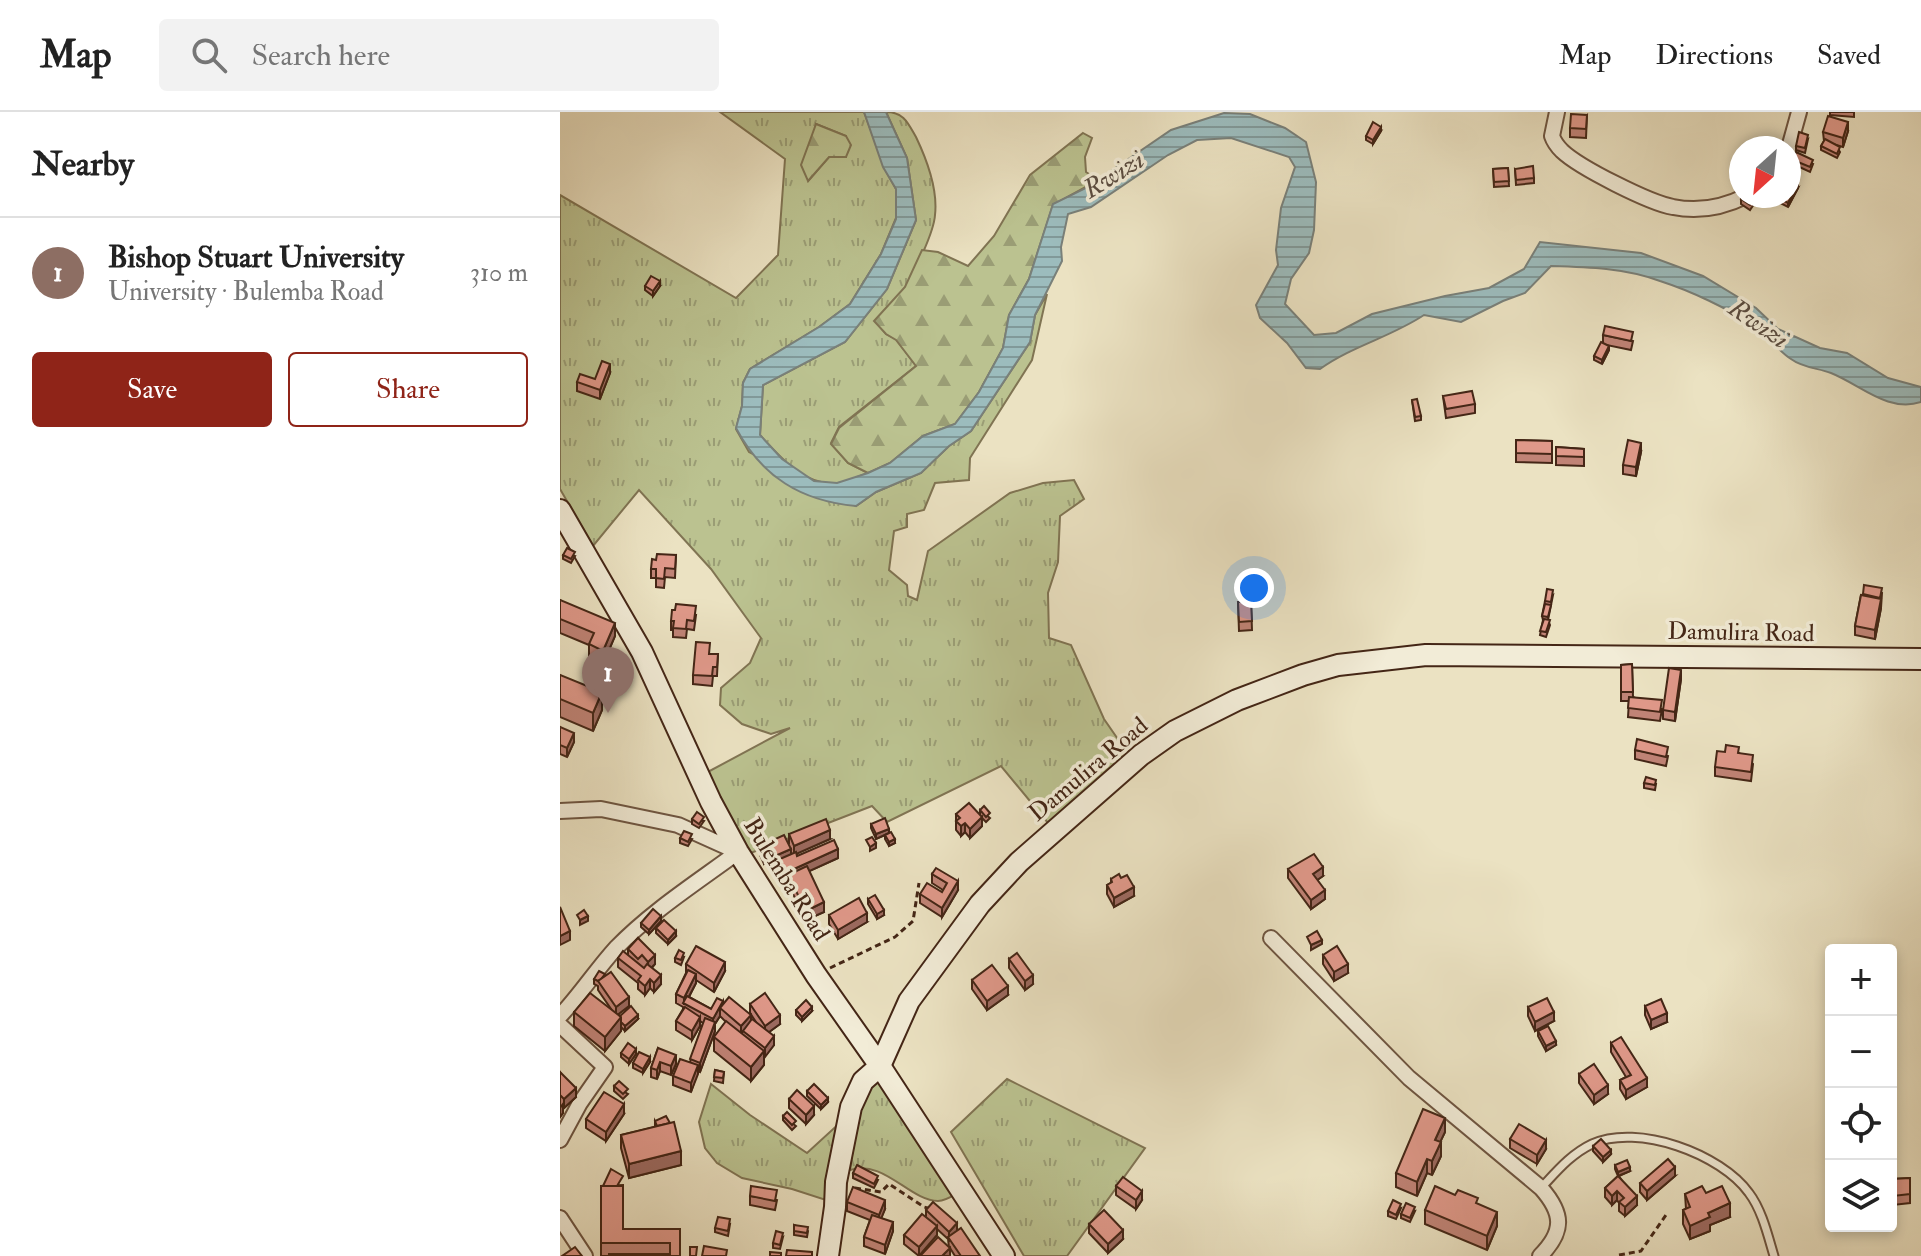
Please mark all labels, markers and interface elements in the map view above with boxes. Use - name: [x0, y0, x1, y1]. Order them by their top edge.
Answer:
- search box: [159, 19, 719, 91]
- text: Map: [40, 31, 111, 79]
- icon: search: [187, 33, 231, 77]
- text: Search here: [251, 37, 390, 74]
- text: Map: [1559, 38, 1612, 73]
- text: Directions: [1656, 38, 1773, 73]
- text: Saved: [1817, 38, 1881, 73]
- north arrow: [1729, 136, 1801, 208]
- text: Nearby: [32, 143, 134, 186]
- water label: Rwizi: [1076, 144, 1150, 206]
- text: Bishop Stuart University: [108, 239, 404, 276]
- text: 1: [53, 257, 63, 289]
- text: 310 m: [470, 257, 528, 289]
- text: University · Bulemba Road: [108, 276, 384, 308]
- water label: Rwizi: [1721, 292, 1795, 355]
- button: Save: [32, 352, 272, 427]
- button: Share: [288, 352, 528, 427]
- your location: [1234, 568, 1274, 608]
- street label: Damulira Road: [1667, 616, 1815, 649]
- pin: 1: [582, 647, 634, 713]
- street label: Damulira Road: [1022, 710, 1155, 828]
- street label: Bulemba Road: [736, 812, 837, 947]
- map controls: [1825, 944, 1897, 1232]
- button: +: [1825, 944, 1897, 1016]
- button: −: [1825, 1016, 1897, 1088]
- button: locate: [1825, 1088, 1897, 1160]
- button: layers: [1825, 1160, 1897, 1232]

